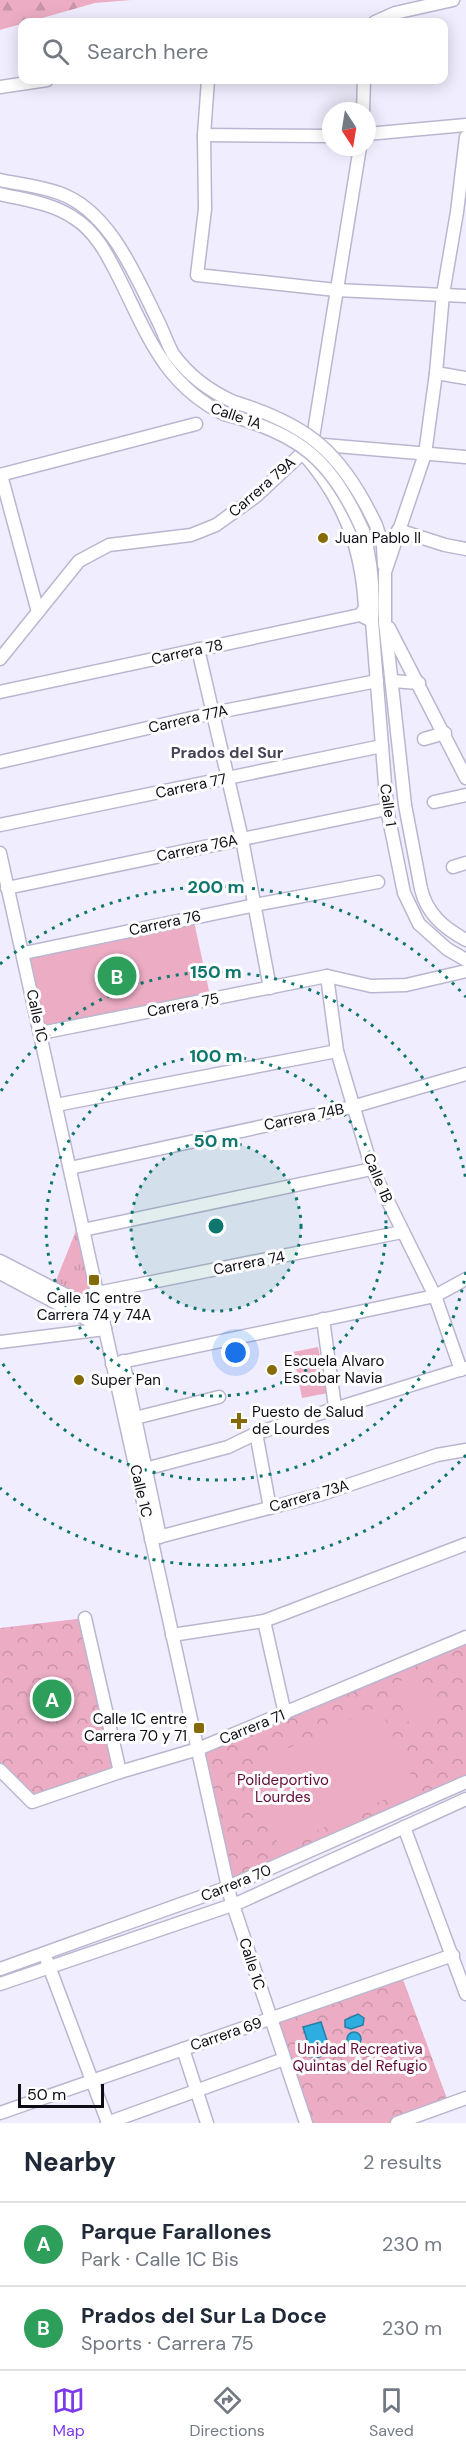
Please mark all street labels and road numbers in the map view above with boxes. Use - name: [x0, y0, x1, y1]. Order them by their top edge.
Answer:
- street label: Calle 1A: [208, 398, 264, 434]
- street label: Carrera 79A: [224, 452, 300, 522]
- street label: Carrera 78: [149, 635, 225, 669]
- street label: Carrera 77A: [146, 700, 230, 738]
- street label: Carrera 77: [154, 769, 228, 803]
- street label: Calle 1: [375, 782, 401, 828]
- street label: Carrera 76A: [155, 830, 239, 866]
- street label: Carrera 76: [127, 906, 203, 940]
- street label: Calle 1C: [22, 988, 52, 1045]
- street label: Carrera 75: [145, 988, 221, 1022]
- street label: Carrera 74B: [262, 1099, 346, 1135]
- street label: Calle 1B: [359, 1150, 397, 1206]
- street label: Carrera 74: [212, 1246, 286, 1280]
- street label: Calle 1C: [125, 1463, 157, 1520]
- street label: Carrera 73A: [267, 1475, 351, 1517]
- street label: Carrera 71: [216, 1705, 288, 1749]
- street label: Carrera 70: [198, 1860, 274, 1906]
- street label: Calle 1C: [234, 1935, 270, 1993]
- street label: Carrera 69: [188, 2012, 264, 2056]

